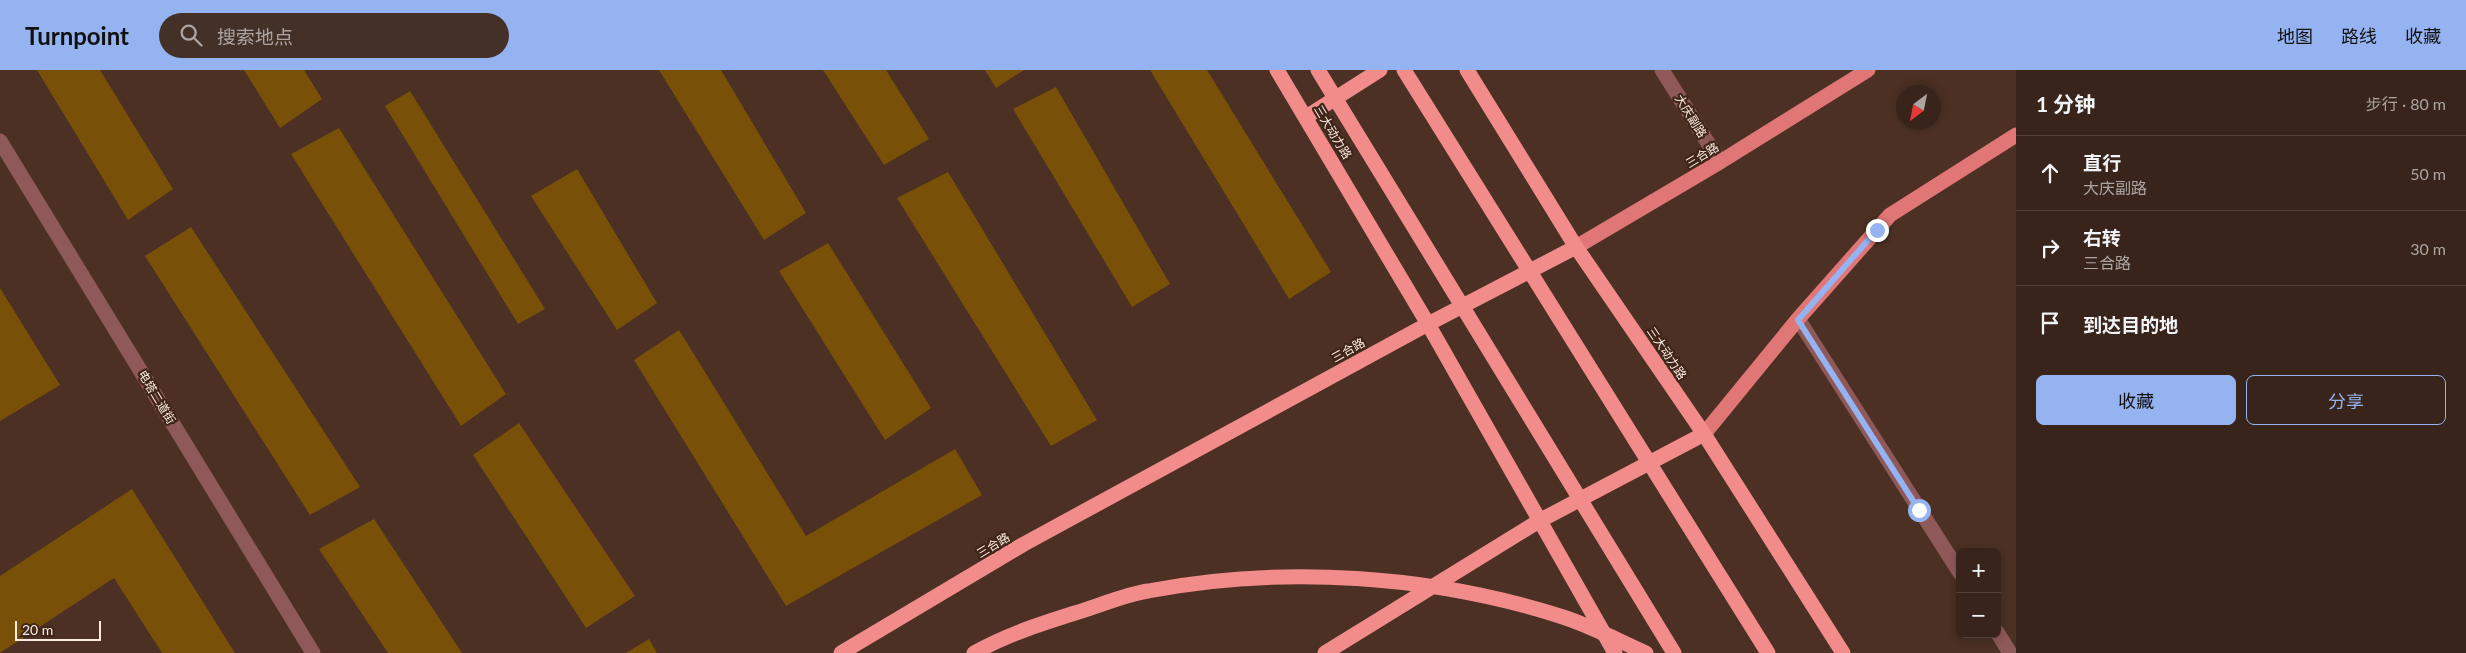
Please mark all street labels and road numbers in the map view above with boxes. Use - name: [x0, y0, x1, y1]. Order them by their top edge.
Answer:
- street label: 大庆副路: [1672, 92, 1710, 140]
- street label: 三大动力路: [1311, 102, 1355, 162]
- street label: 三合路: [1683, 139, 1721, 171]
- street label: 三大动力路: [1644, 324, 1690, 382]
- street label: 三合路: [1329, 335, 1367, 365]
- street label: 电塔二道街: [135, 367, 179, 427]
- street label: 三合路: [974, 529, 1012, 561]

